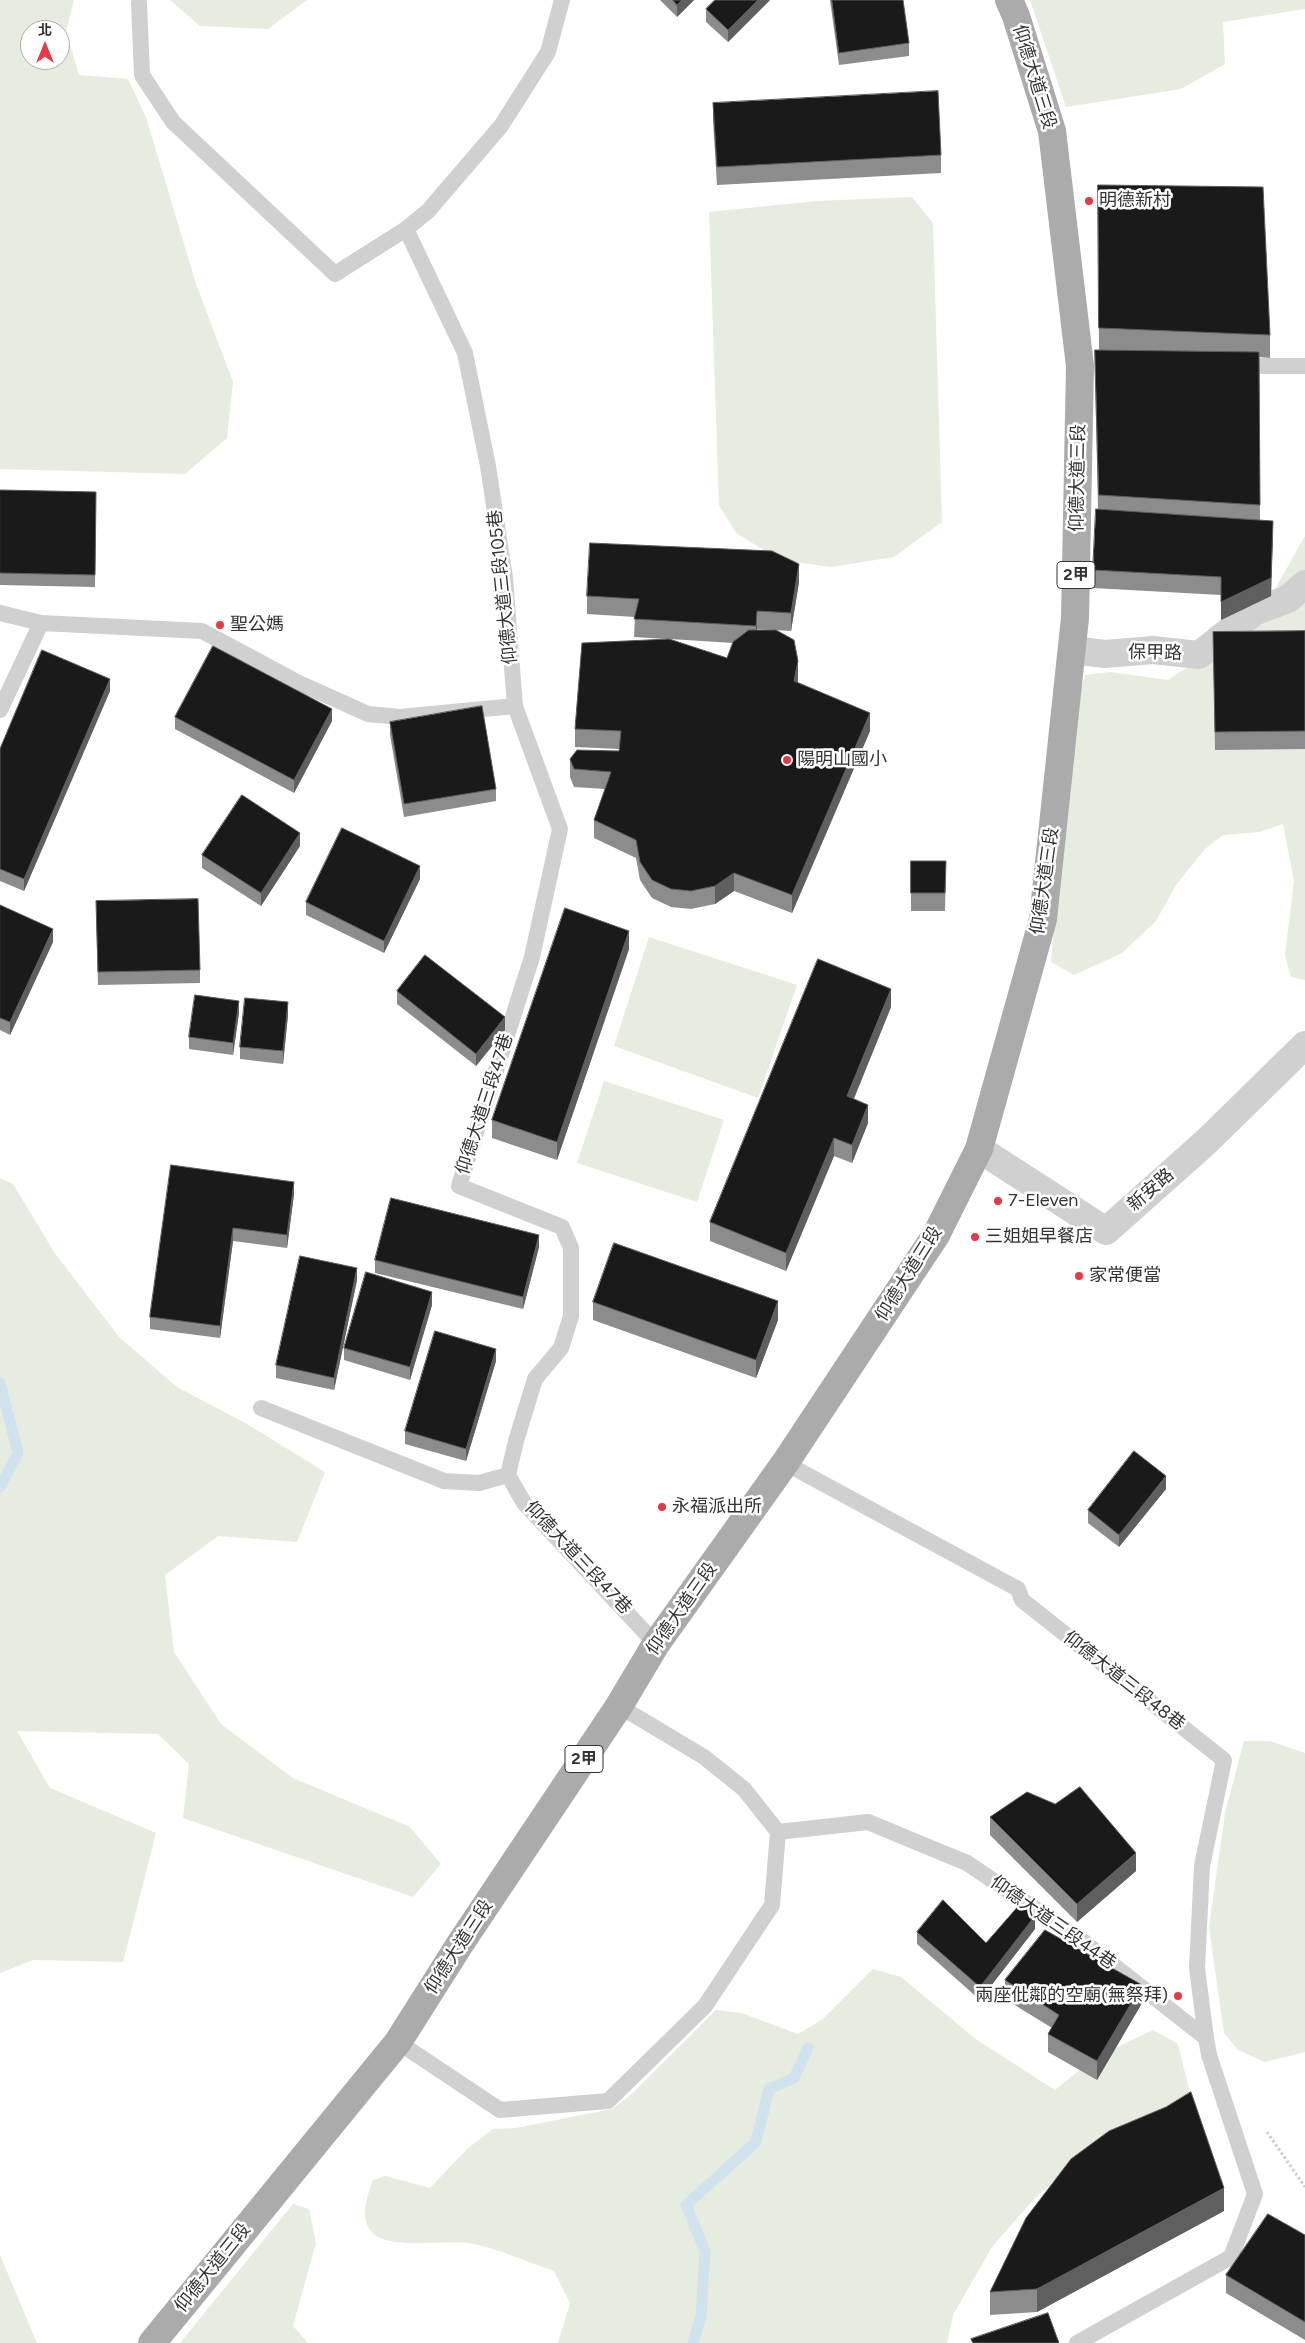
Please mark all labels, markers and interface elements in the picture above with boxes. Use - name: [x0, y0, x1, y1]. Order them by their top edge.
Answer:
- north arrow: [20, 20, 70, 70]
- text: 北: [38, 22, 52, 39]
- street label: 仰德大道三段: [1008, 22, 1060, 132]
- place label: 明德新村: [1099, 190, 1171, 212]
- marker: 明德新村: [1083, 195, 1095, 207]
- street label: 仰德大道三段: [1066, 424, 1090, 532]
- street label: 仰德大道三段105巷: [484, 509, 522, 665]
- road number: 2甲: [1057, 562, 1095, 588]
- place label: 聖公媽: [230, 614, 284, 636]
- marker: 聖公媽: [214, 619, 226, 631]
- street label: 保甲路: [1128, 642, 1182, 664]
- place label: 陽明山國小: [797, 749, 887, 771]
- marker: 陽明山國小: [781, 754, 793, 766]
- street label: 仰德大道三段: [1027, 826, 1063, 936]
- street label: 仰德大道三段47巷: [452, 1031, 518, 1177]
- street label: 新安路: [1124, 1164, 1178, 1216]
- place label: 7-Eleven: [1008, 1190, 1078, 1212]
- marker: 7-Eleven: [992, 1195, 1004, 1207]
- street label: 仰德大道三段: [871, 1222, 947, 1326]
- place label: 三姐姐早餐店: [985, 1226, 1093, 1248]
- marker: 三姐姐早餐店: [969, 1231, 981, 1243]
- place label: 家常便當: [1089, 1265, 1161, 1287]
- marker: 家常便當: [1073, 1270, 1085, 1282]
- place label: 永福派出所: [672, 1496, 762, 1518]
- street label: 仰德大道三段47巷: [520, 1497, 636, 1619]
- marker: 永福派出所: [656, 1501, 668, 1513]
- street label: 仰德大道三段: [642, 1559, 722, 1659]
- street label: 仰德大道三段48巷: [1059, 1627, 1189, 1735]
- road number: 2甲: [565, 1746, 603, 1772]
- street label: 仰德大道三段44巷: [986, 1872, 1120, 1974]
- street label: 仰德大道三段: [421, 1896, 497, 1998]
- place label: 兩座仳鄰的空廟(無祭拜): [975, 1985, 1168, 2007]
- marker: 兩座仳鄰的空廟(無祭拜): [1172, 1990, 1184, 2002]
- street label: 仰德大道三段: [171, 2219, 255, 2317]

